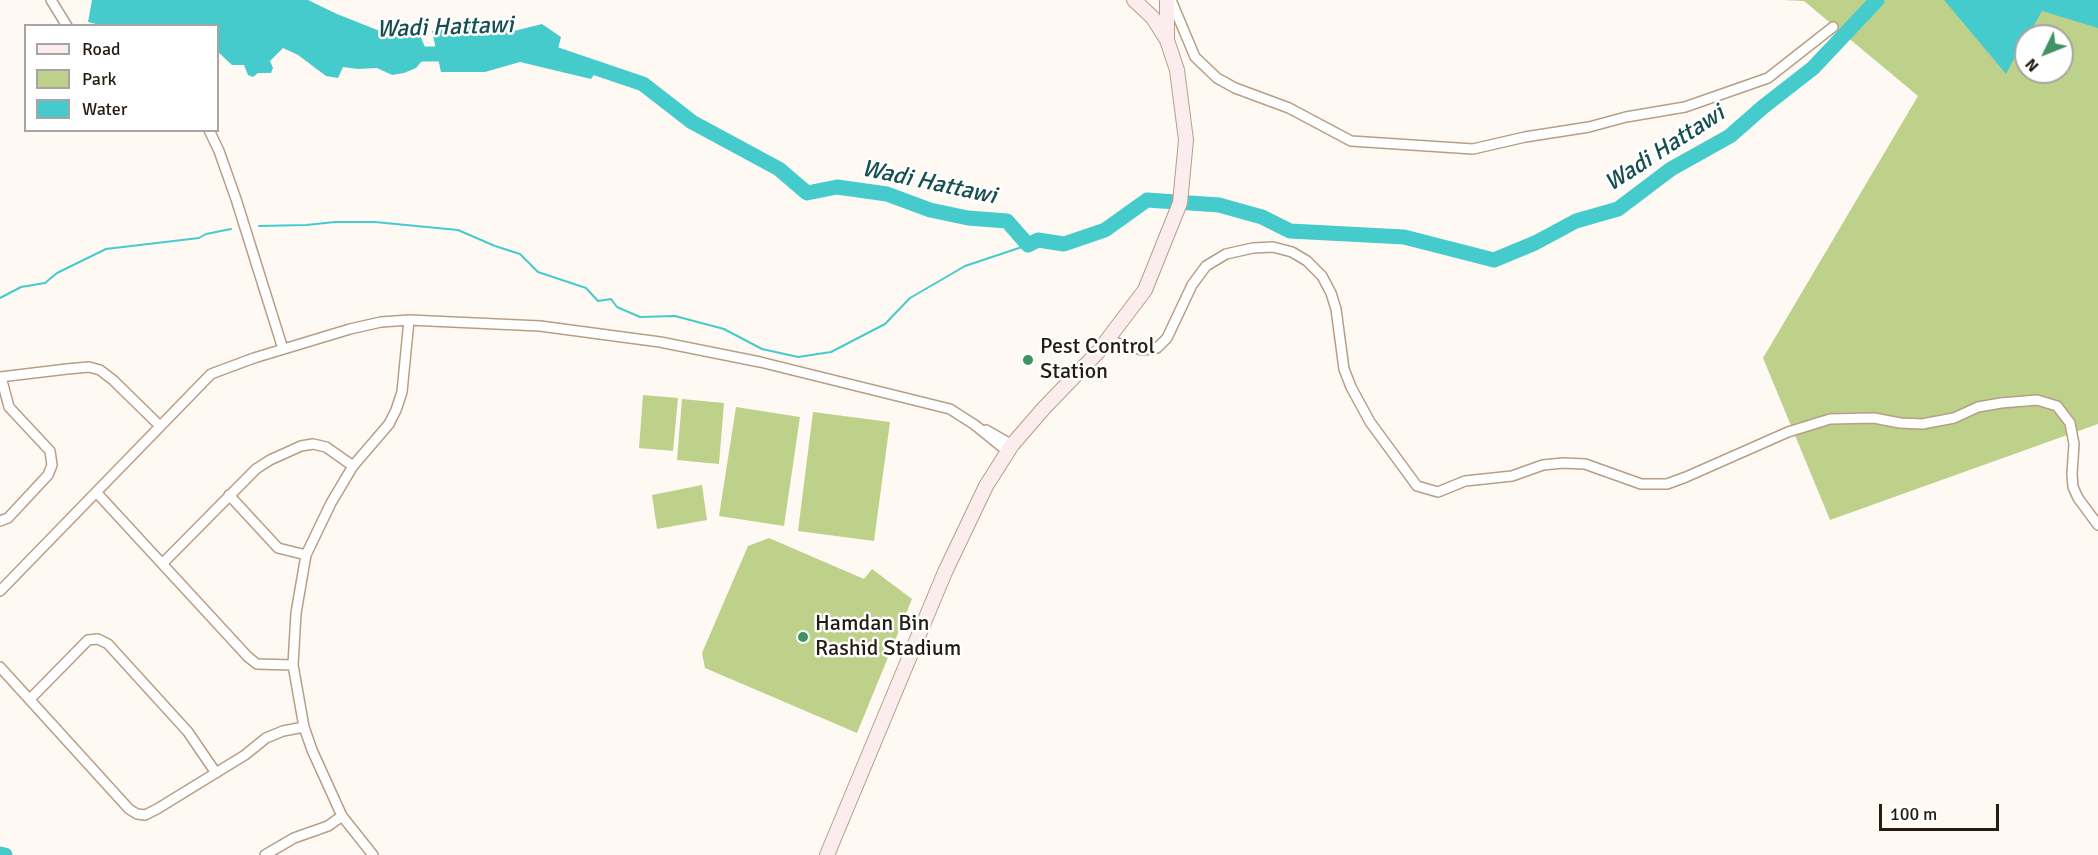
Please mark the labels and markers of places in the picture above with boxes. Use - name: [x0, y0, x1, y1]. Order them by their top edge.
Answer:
- place label: Pest Control Station: [1040, 334, 1155, 386]
- marker: Pest Control Station: [1021, 353, 1035, 367]
- place label: Hamdan Bin Rashid Stadium: [815, 611, 961, 662]
- marker: Hamdan Bin Rashid Stadium: [796, 630, 810, 644]

